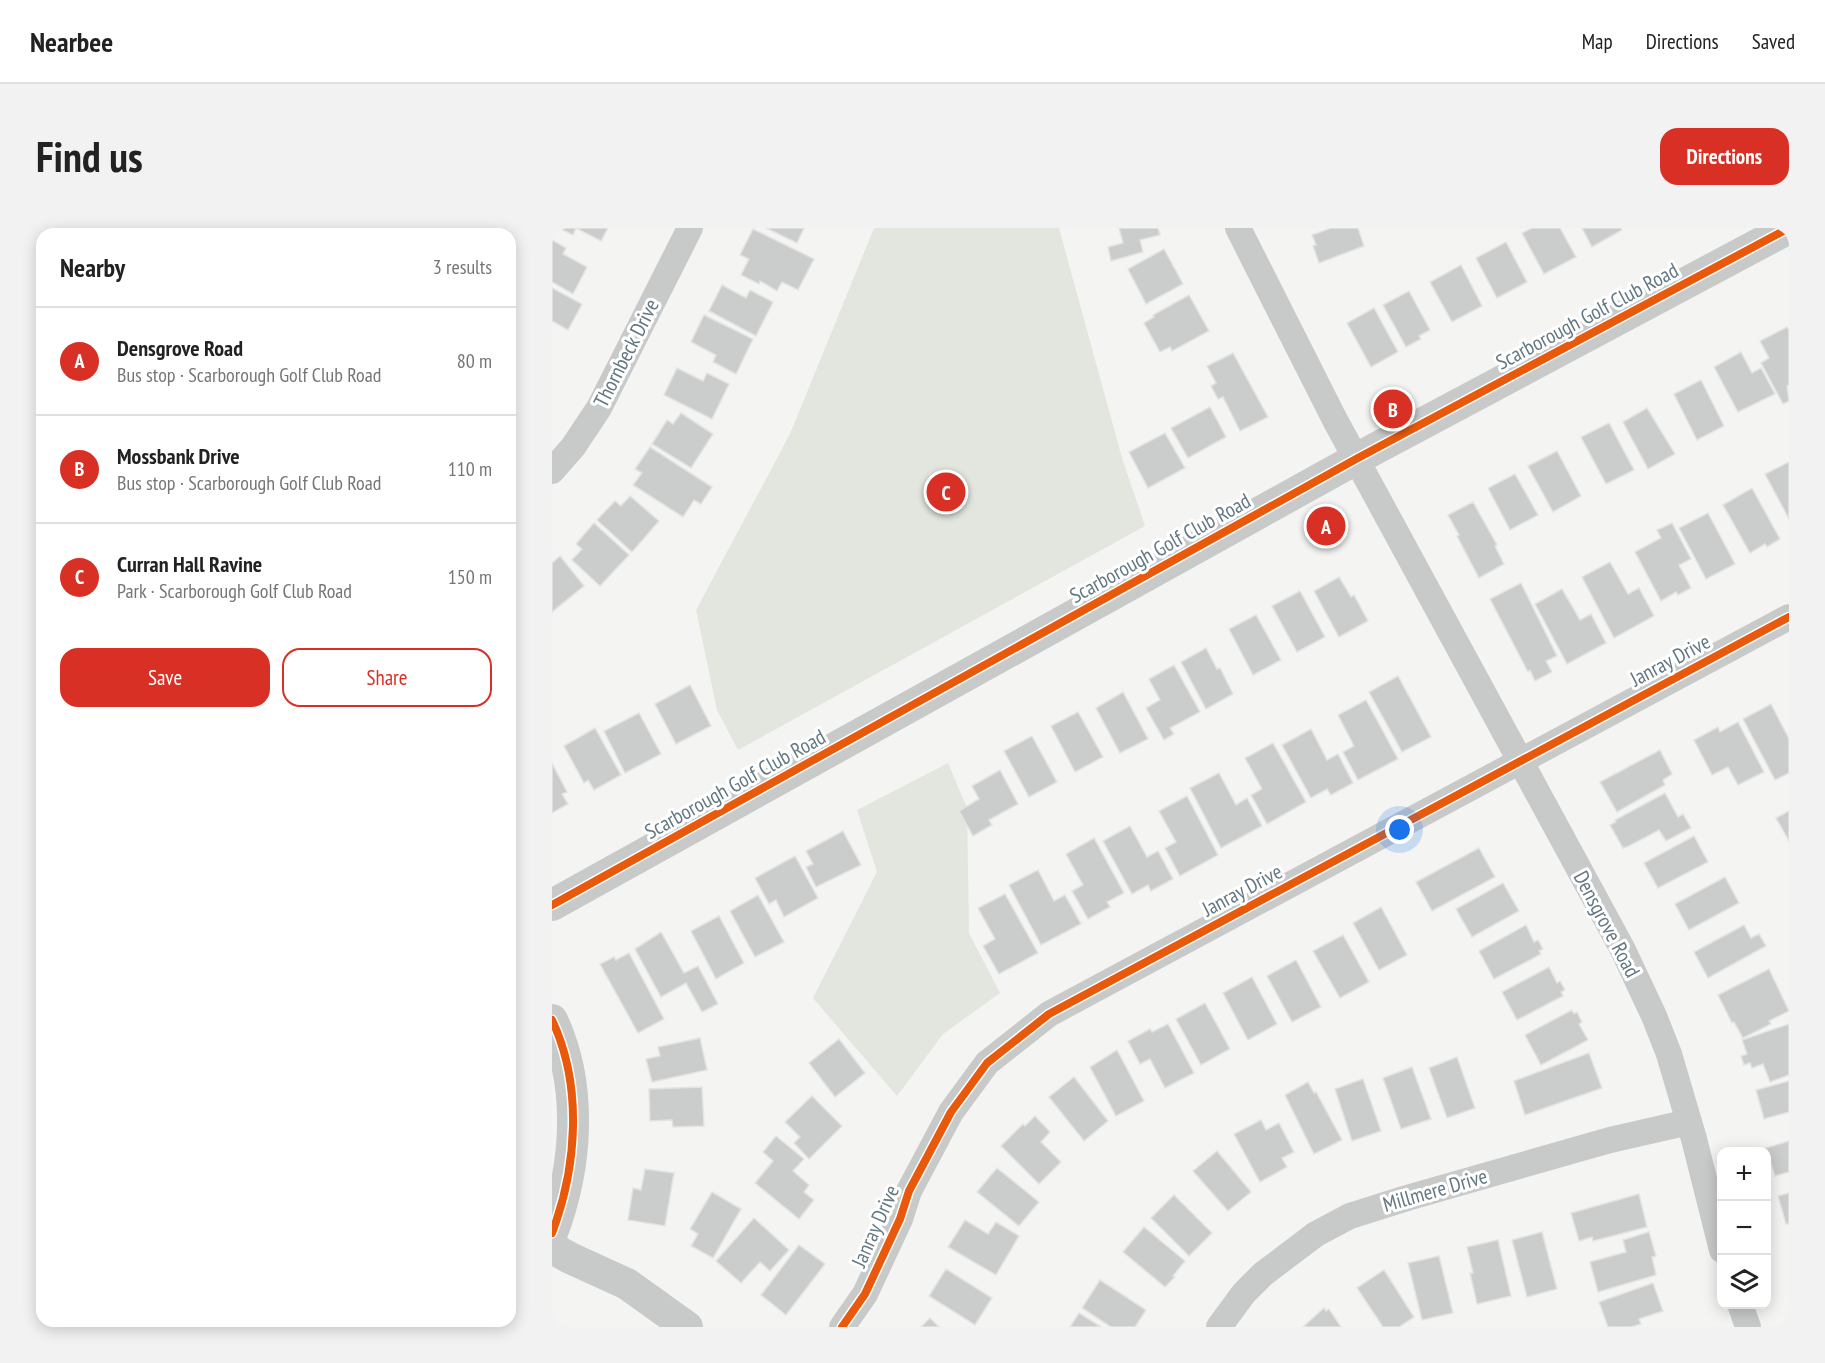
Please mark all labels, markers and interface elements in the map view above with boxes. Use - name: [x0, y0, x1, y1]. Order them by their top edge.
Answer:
- text: Nearbee: [30, 23, 113, 60]
- text: Map: [1582, 28, 1613, 55]
- text: Directions: [1646, 28, 1719, 55]
- text: Saved: [1752, 28, 1795, 55]
- button: Directions: [1660, 128, 1789, 185]
- text: Find us: [36, 129, 143, 184]
- text: Nearby: [60, 251, 125, 284]
- text: 3 results: [433, 254, 492, 280]
- street label: Scarborough Golf Club Road: [1491, 257, 1683, 375]
- street label: Thornbeck Drive: [587, 294, 665, 412]
- text: Densgrove Road: [117, 334, 243, 362]
- text: A: [74, 348, 85, 374]
- text: 80 m: [457, 348, 492, 374]
- text: Bus stop · Scarborough Golf Club Road: [117, 362, 381, 388]
- pin: B: [1374, 386, 1412, 432]
- text: Mossbank Drive: [117, 442, 240, 470]
- text: B: [75, 456, 84, 482]
- text: 110 m: [448, 456, 492, 482]
- text: Bus stop · Scarborough Golf Club Road: [117, 470, 381, 496]
- pin: C: [926, 470, 966, 514]
- street label: Scarborough Golf Club Road: [1065, 487, 1255, 609]
- pin: A: [1306, 504, 1346, 548]
- text: Curran Hall Ravine: [117, 550, 262, 578]
- text: C: [75, 564, 84, 590]
- text: 150 m: [448, 564, 492, 590]
- text: Park · Scarborough Golf Club Road: [117, 578, 352, 604]
- street label: Janray Drive: [1624, 628, 1715, 693]
- button: Save: [60, 648, 270, 707]
- button: Share: [282, 648, 492, 707]
- street label: Scarborough Golf Club Road: [640, 723, 830, 845]
- your location: [1385, 815, 1414, 844]
- street label: Janray Drive: [1196, 858, 1287, 923]
- street label: Densgrove Road: [1568, 866, 1646, 982]
- map controls: [1717, 1147, 1771, 1309]
- button: +: [1717, 1147, 1771, 1201]
- street label: Millmere Drive: [1380, 1162, 1490, 1218]
- street label: Janray Drive: [845, 1181, 905, 1272]
- button: −: [1717, 1201, 1771, 1255]
- button: layers: [1717, 1255, 1771, 1309]

